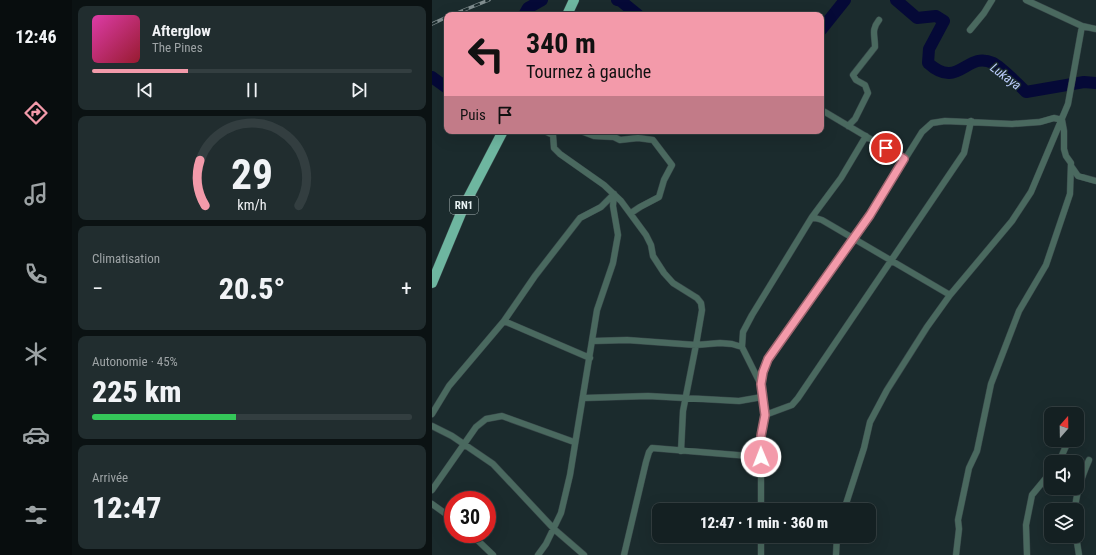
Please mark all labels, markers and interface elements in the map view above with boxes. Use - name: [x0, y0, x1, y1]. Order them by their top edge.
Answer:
- text: Afterglow: [152, 22, 211, 40]
- text: 12:46: [15, 26, 57, 47]
- text: 340 m: [526, 27, 596, 60]
- icon: left: [460, 28, 512, 80]
- text: The Pines: [152, 40, 203, 55]
- water label: Lukaya: [987, 60, 1024, 93]
- text: Tournez à gauche: [526, 61, 651, 82]
- icon: previous: [134, 79, 156, 101]
- icon: pause: [241, 79, 263, 101]
- icon: next: [348, 79, 370, 101]
- icon: directions: [22, 99, 50, 127]
- icon: arrive: [494, 104, 516, 126]
- text: Puis: [460, 106, 486, 124]
- pin: [869, 131, 903, 165]
- icon: arrive: [875, 137, 897, 159]
- text: 29: [231, 150, 273, 199]
- icon: music: [22, 180, 50, 208]
- text: km/h: [237, 196, 267, 212]
- road number: RN1: [450, 196, 478, 214]
- text: Climatisation: [92, 251, 160, 266]
- icon: phone: [22, 260, 50, 288]
- text: 20.5°: [219, 271, 285, 306]
- text: −: [92, 276, 103, 301]
- text: +: [401, 276, 412, 301]
- icon: climate: [22, 340, 50, 368]
- text: Autonomie · 45%: [92, 354, 178, 369]
- text: 225 km: [92, 374, 181, 409]
- north arrow: [1044, 407, 1084, 447]
- map controls: [1044, 407, 1084, 543]
- icon: car: [22, 421, 50, 449]
- position arrow: [740, 436, 782, 478]
- button: sound: [1044, 455, 1084, 495]
- text: Arrivée: [92, 470, 128, 485]
- text: 12:47: [92, 490, 161, 525]
- speed limit sign: 30: [444, 491, 496, 543]
- icon: filters: [22, 501, 50, 529]
- button: layers: [1044, 503, 1084, 543]
- text: 12:47 · 1 min · 360 m: [700, 514, 828, 532]

